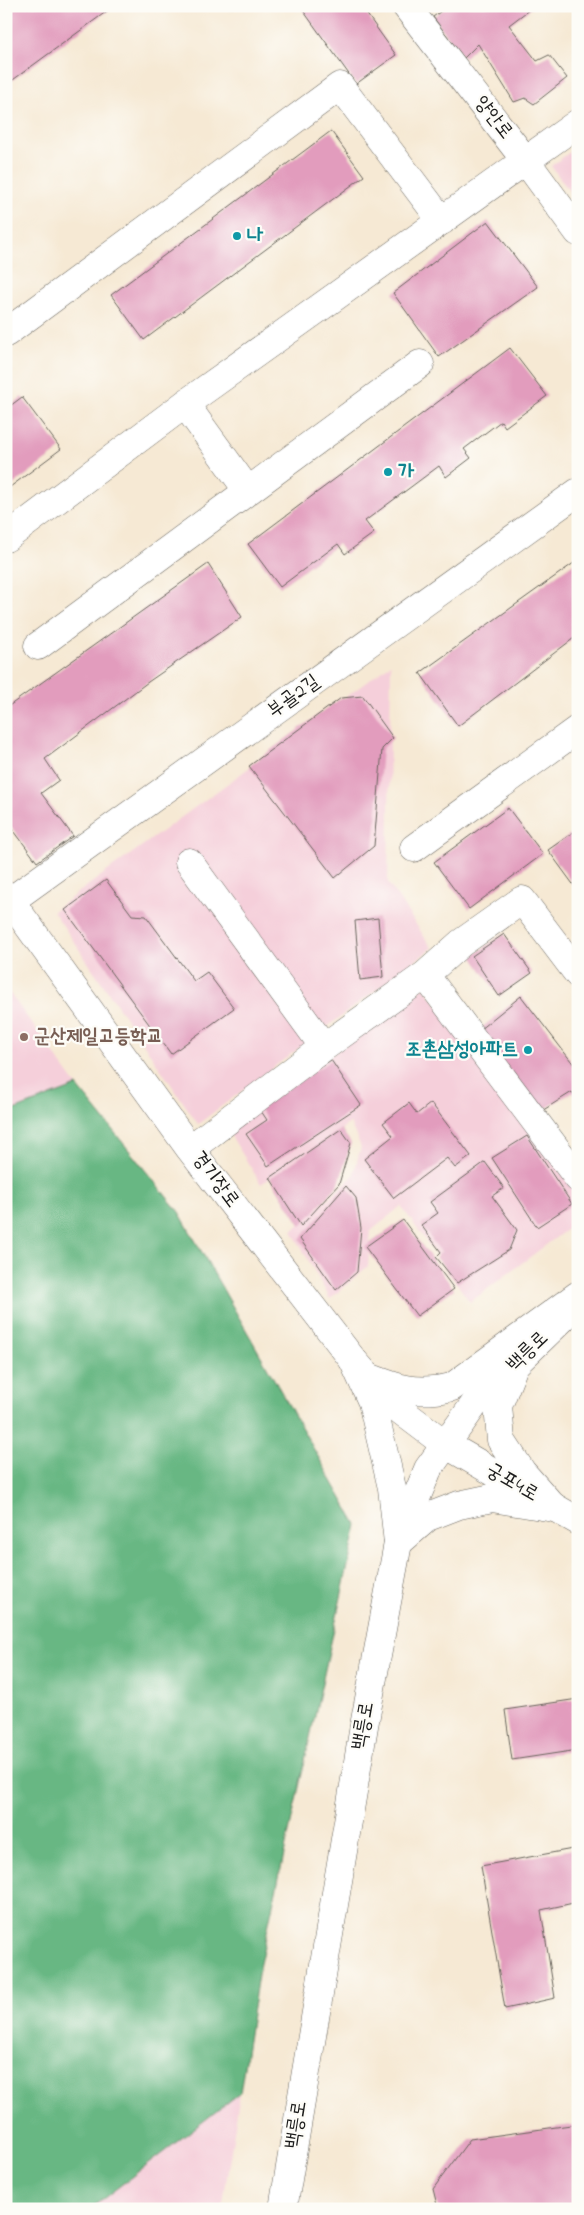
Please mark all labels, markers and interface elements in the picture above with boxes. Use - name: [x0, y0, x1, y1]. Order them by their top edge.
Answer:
- street label: 양안로: [467, 90, 519, 146]
- place label: 나: [247, 222, 264, 251]
- marker: 나: [231, 230, 243, 242]
- place label: 가: [398, 458, 415, 487]
- marker: 가: [382, 466, 394, 478]
- street label: 부골2길: [262, 668, 326, 726]
- place label: 군산제일고등학교: [34, 1023, 163, 1052]
- marker: 군산제일고등학교: [18, 1031, 30, 1043]
- place label: 조촌삼성아파트: [405, 1036, 518, 1065]
- marker: 조촌삼성아파트: [522, 1044, 534, 1056]
- street label: 경기장로: [184, 1146, 246, 1214]
- street label: 백릉로: [501, 1325, 555, 1379]
- street label: 궁포4로: [480, 1456, 544, 1510]
- street label: 백릉로: [346, 1700, 382, 1752]
- street label: 백릉로: [279, 2099, 315, 2151]

